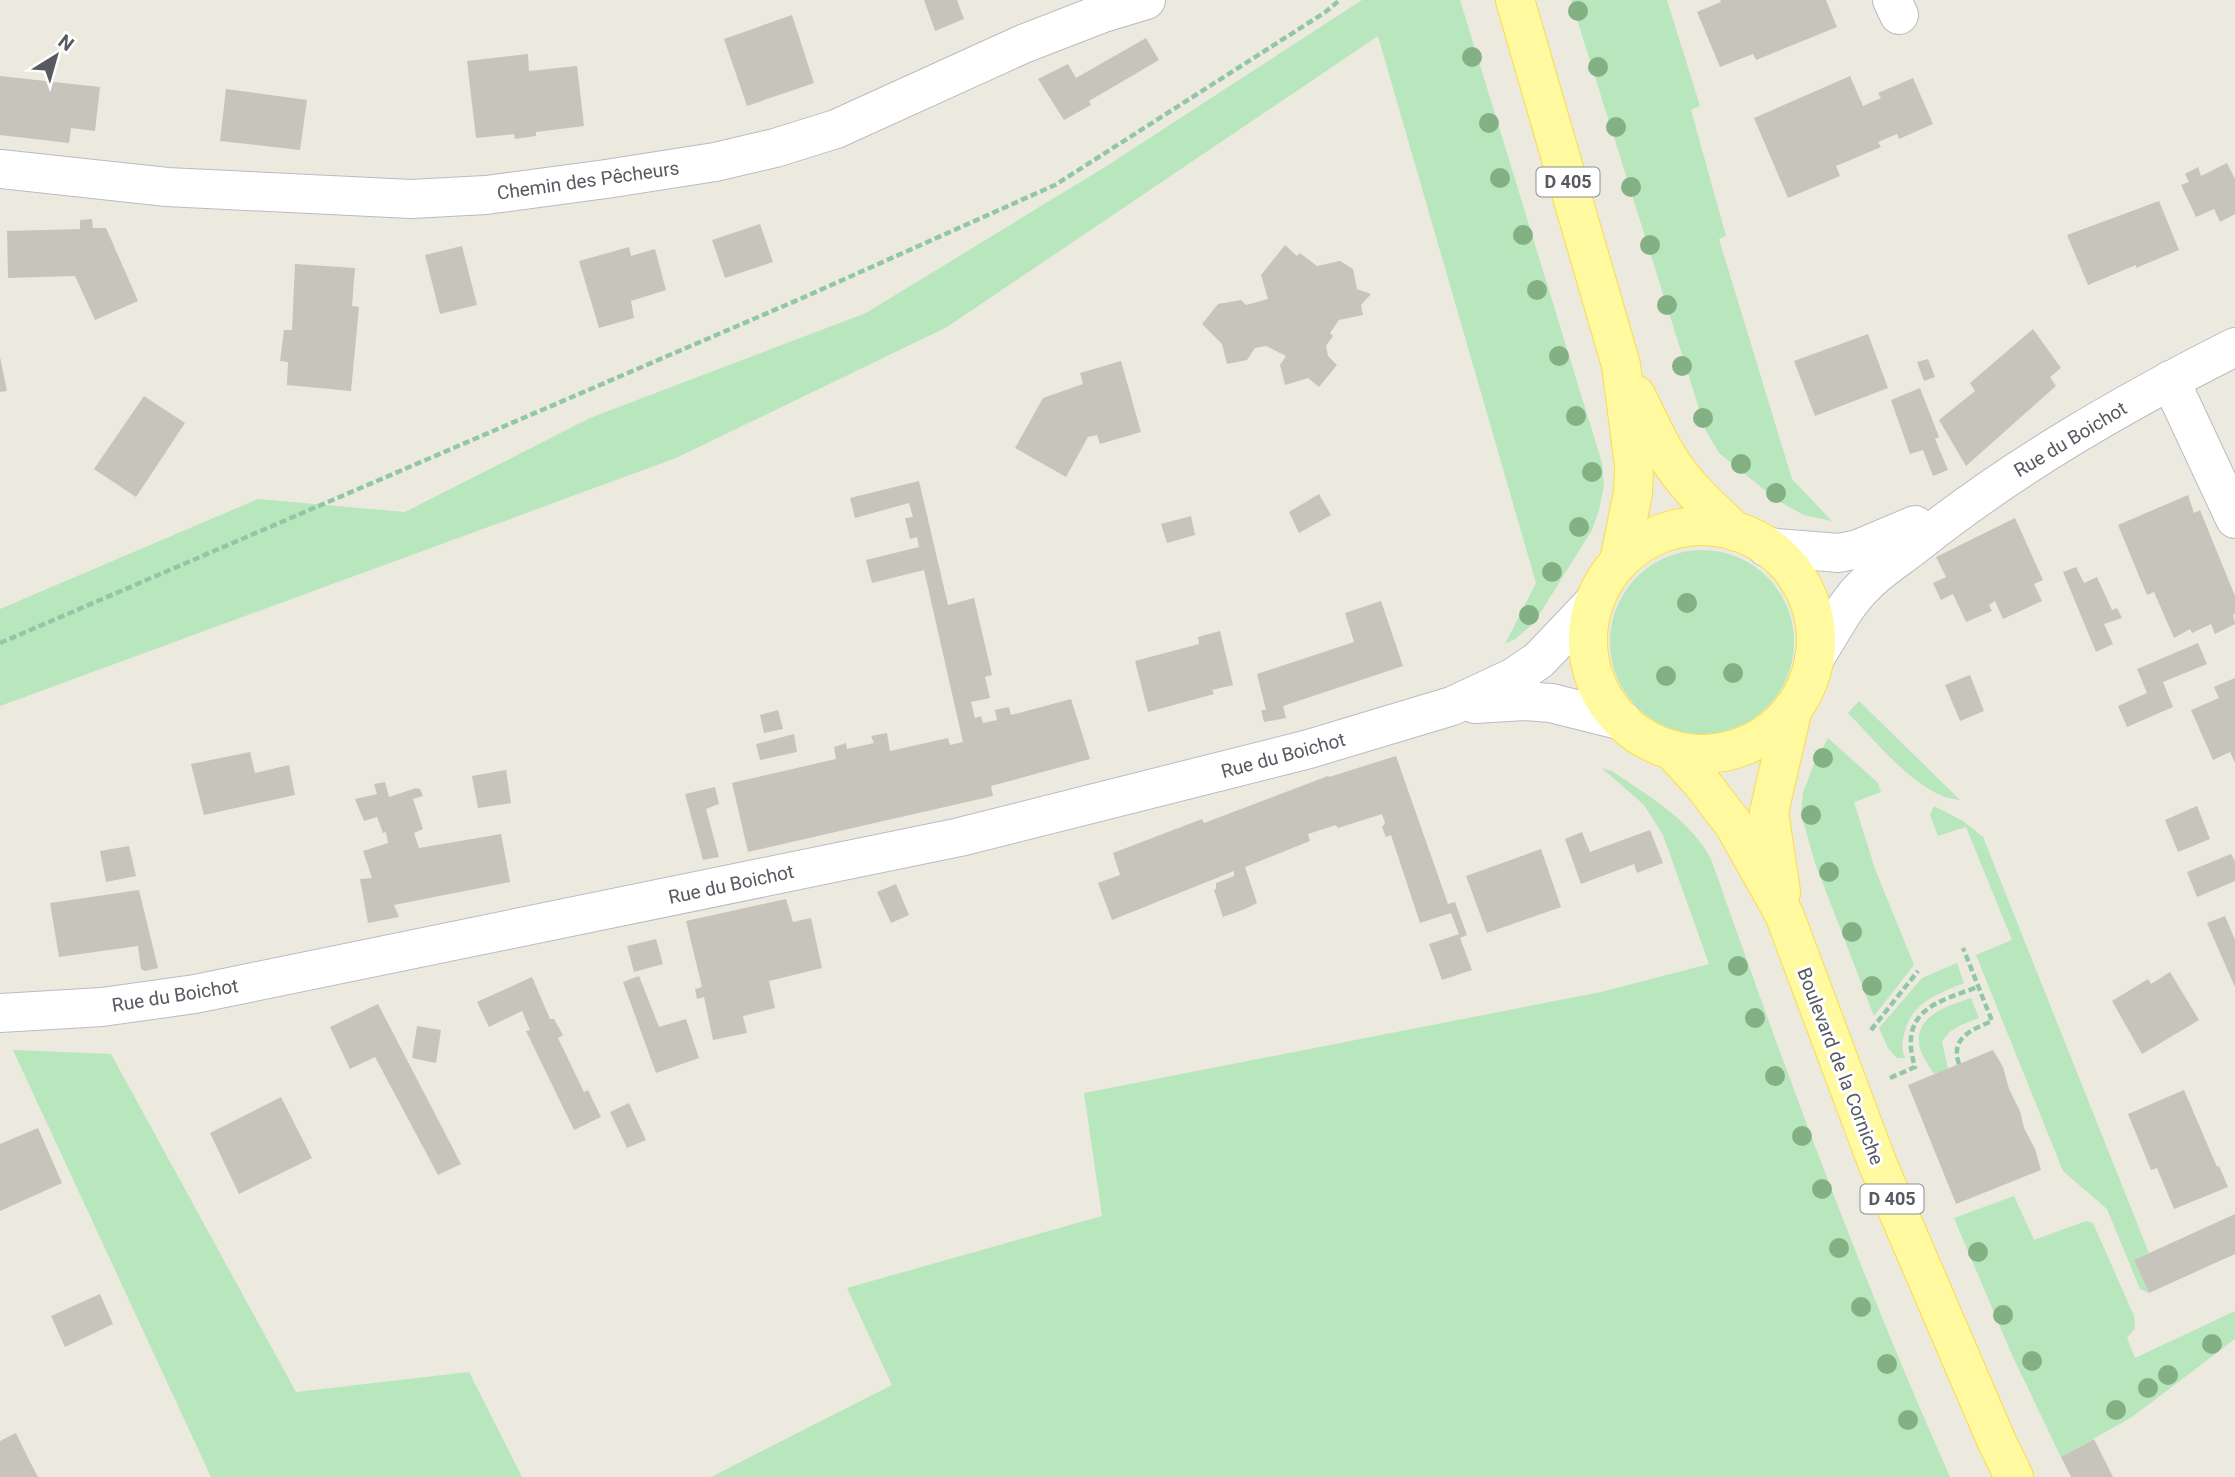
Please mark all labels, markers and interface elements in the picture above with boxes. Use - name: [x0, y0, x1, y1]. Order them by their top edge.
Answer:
- north arrow: [21, 21, 91, 91]
- text: N: [54, 30, 78, 56]
- street label: Chemin des Pêcheurs: [495, 156, 681, 205]
- road number: D 405: [1536, 168, 1600, 196]
- street label: Rue du Boichot: [2010, 397, 2131, 482]
- street label: Rue du Boichot: [1219, 728, 1348, 783]
- street label: Rue du Boichot: [666, 860, 796, 909]
- street label: Boulevard de la Corniche: [1792, 964, 1889, 1168]
- street label: Rue du Boichot: [110, 974, 240, 1017]
- road number: D 405: [1860, 1184, 1924, 1214]

